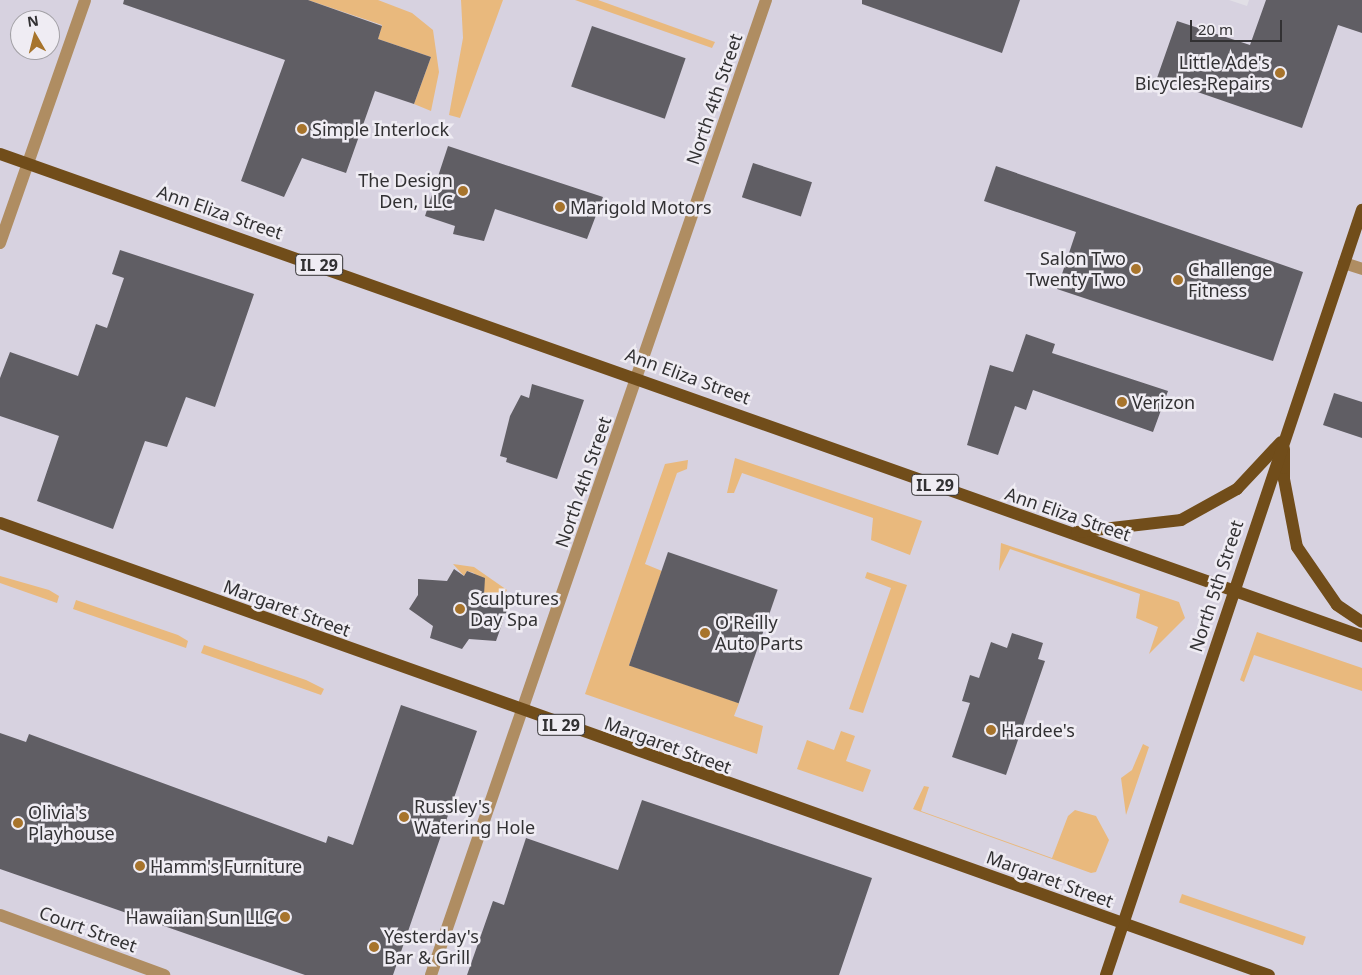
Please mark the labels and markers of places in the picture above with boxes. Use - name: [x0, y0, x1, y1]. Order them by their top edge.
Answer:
- place label: Little Ade's Bicycles-Repairs: [1135, 52, 1270, 94]
- marker: Little Ade's Bicycles-Repairs: [1274, 67, 1286, 79]
- place label: Simple Interlock: [312, 118, 449, 140]
- marker: Simple Interlock: [296, 123, 308, 135]
- place label: The Design Den, LLC: [358, 170, 453, 212]
- marker: The Design Den, LLC: [457, 185, 469, 197]
- place label: Marigold Motors: [570, 196, 712, 218]
- marker: Marigold Motors: [554, 201, 566, 213]
- place label: Salon Two Twenty Two: [1026, 248, 1126, 290]
- place label: Challenge Fitness: [1188, 259, 1272, 302]
- marker: Salon Two Twenty Two: [1130, 263, 1142, 275]
- marker: Challenge Fitness: [1172, 274, 1184, 286]
- place label: Verizon: [1132, 391, 1195, 413]
- marker: Verizon: [1116, 396, 1128, 408]
- place label: Sculptures Day Spa: [470, 588, 559, 630]
- marker: Sculptures Day Spa: [454, 603, 466, 615]
- place label: O'Reilly Auto Parts: [715, 612, 803, 654]
- marker: O'Reilly Auto Parts: [699, 627, 711, 639]
- place label: Hardee's: [1001, 719, 1075, 741]
- marker: Hardee's: [985, 724, 997, 736]
- place label: Russley's Watering Hole: [414, 796, 535, 839]
- place label: Olivia's Playhouse: [28, 802, 115, 844]
- marker: Russley's Watering Hole: [398, 811, 410, 823]
- marker: Olivia's Playhouse: [12, 817, 24, 829]
- place label: Hamm's Furniture: [150, 855, 302, 877]
- marker: Hamm's Furniture: [134, 860, 146, 872]
- place label: Hawaiian Sun LLC: [125, 906, 275, 928]
- marker: Hawaiian Sun LLC: [279, 911, 291, 923]
- place label: Yesterday's Bar & Grill: [384, 926, 479, 969]
- marker: Yesterday's Bar & Grill: [368, 941, 380, 953]

